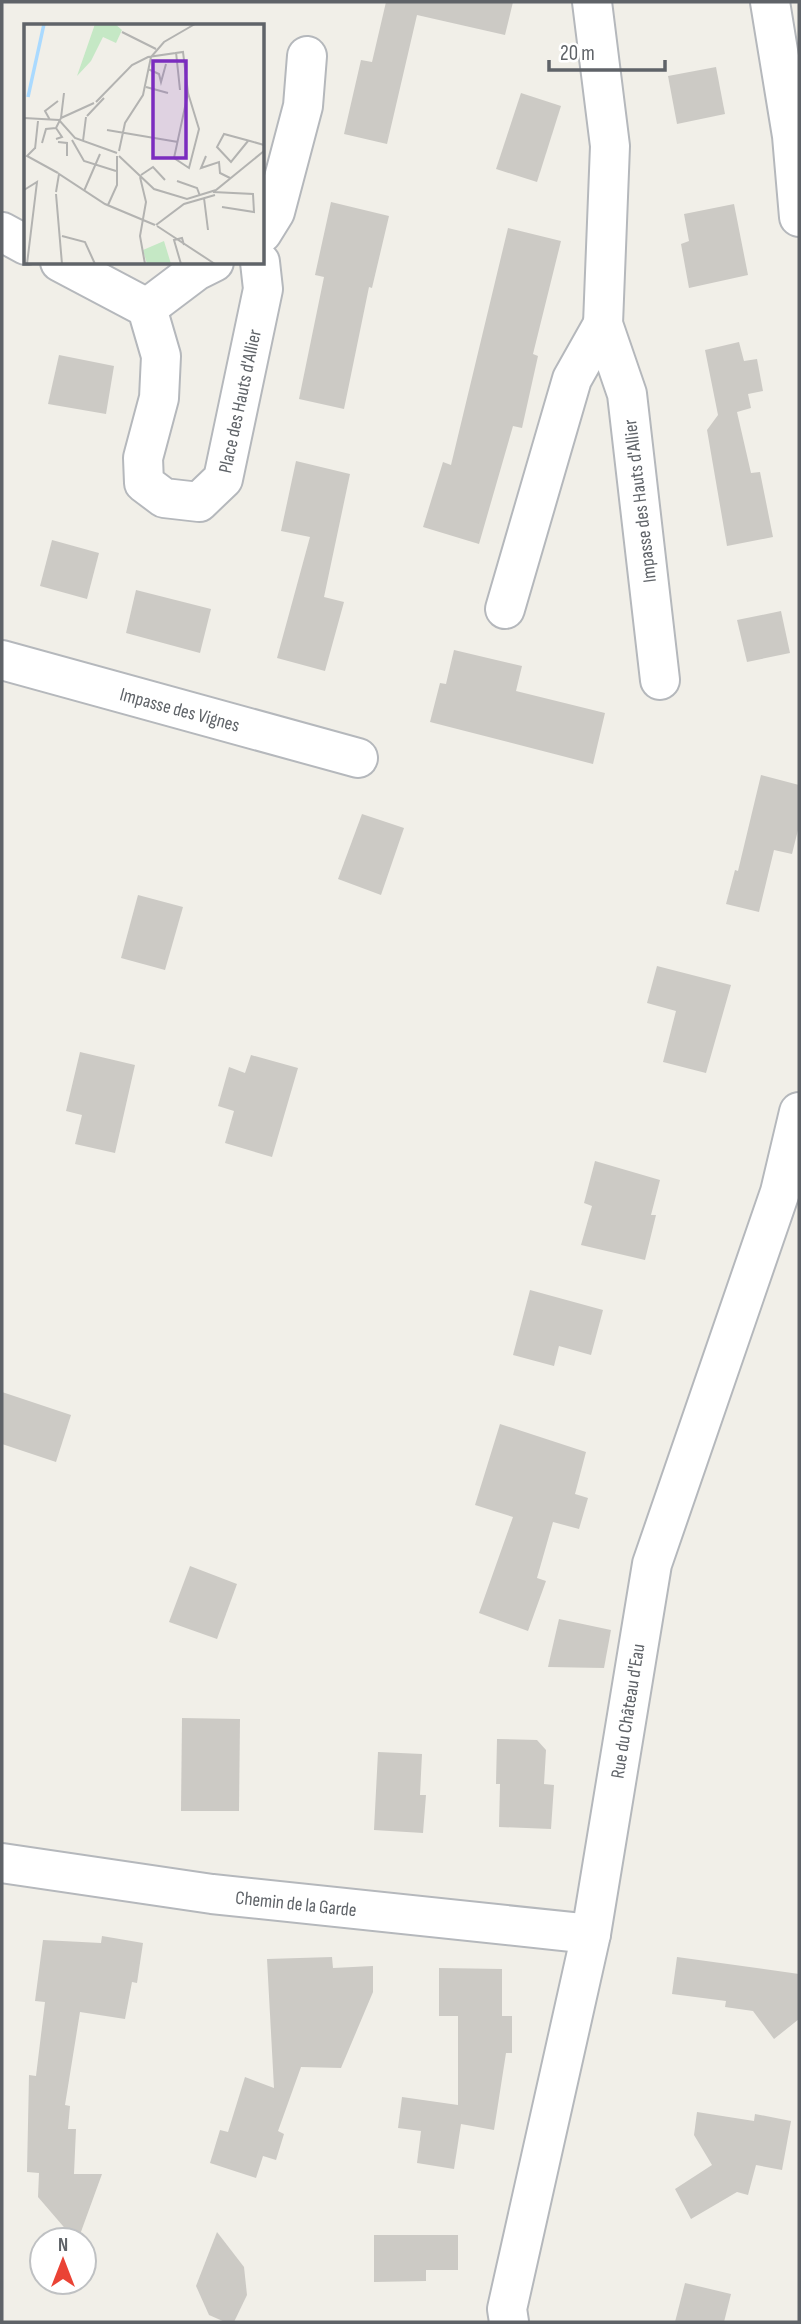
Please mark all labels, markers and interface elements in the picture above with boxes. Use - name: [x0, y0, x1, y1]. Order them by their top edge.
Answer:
- inset map: [24, 24, 264, 264]
- scale bar: [549, 28, 664, 72]
- text: 20 m: [560, 41, 595, 66]
- street label: Place des Hauts d'Allier: [214, 327, 267, 475]
- street label: Impasse des Hauts d'Allier: [619, 417, 662, 584]
- street label: Impasse des Vignes: [117, 683, 242, 738]
- street label: Rue du Château d'Eau: [606, 1642, 650, 1780]
- street label: Chemin de la Garde: [234, 1887, 358, 1922]
- north arrow: [28, 2226, 98, 2296]
- text: N: [58, 2234, 68, 2257]

